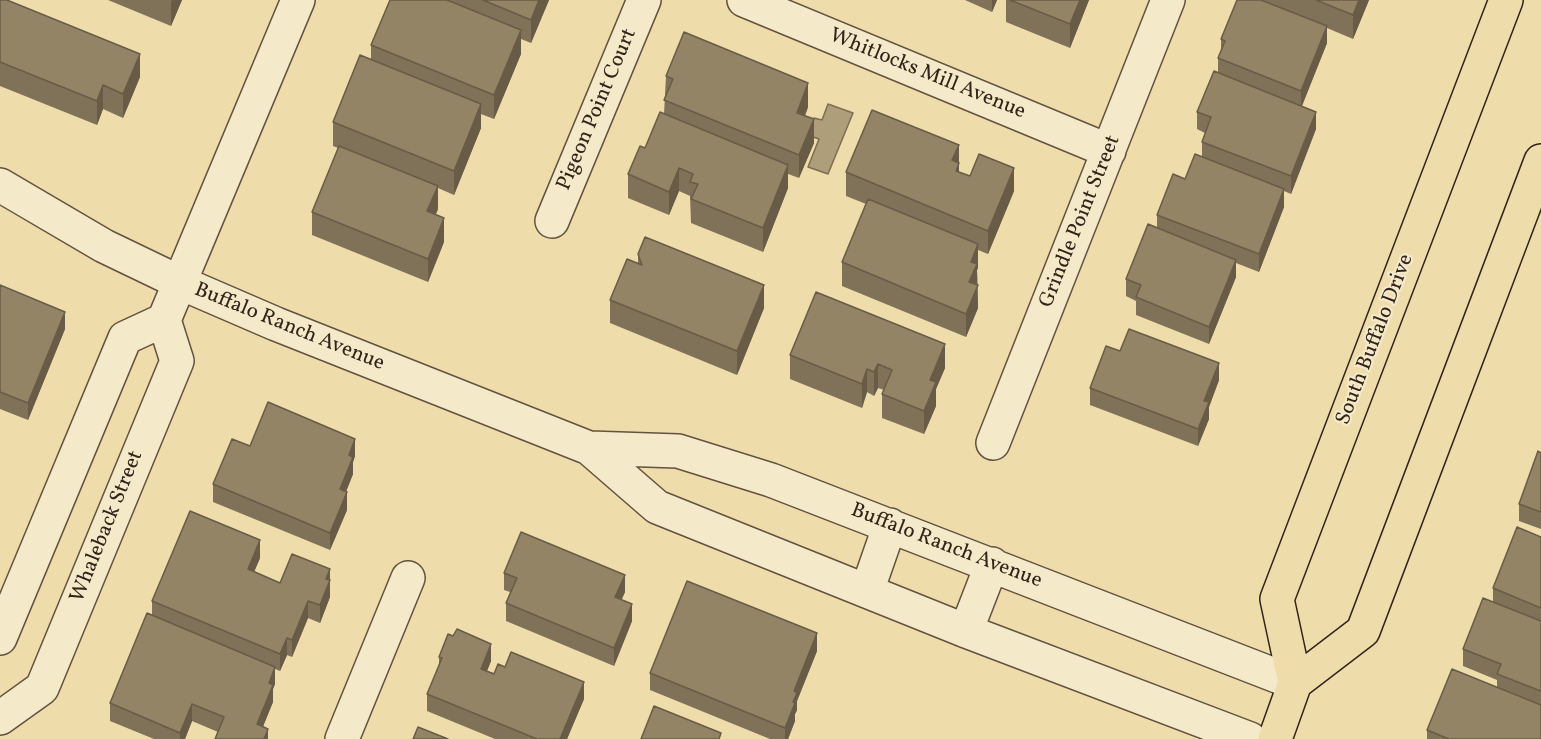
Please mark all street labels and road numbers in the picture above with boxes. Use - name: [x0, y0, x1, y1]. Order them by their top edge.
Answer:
- street label: Whitlocks Mill Avenue: [825, 24, 1029, 126]
- street label: Pigeon Point Court: [553, 25, 643, 195]
- street label: Grindle Point Street: [1035, 132, 1127, 312]
- street label: South Buffalo Drive: [1332, 251, 1420, 429]
- street label: Buffalo Ranch Avenue: [190, 278, 388, 378]
- street label: Whaleback Street: [66, 447, 150, 607]
- street label: Buffalo Ranch Avenue: [847, 499, 1045, 595]

